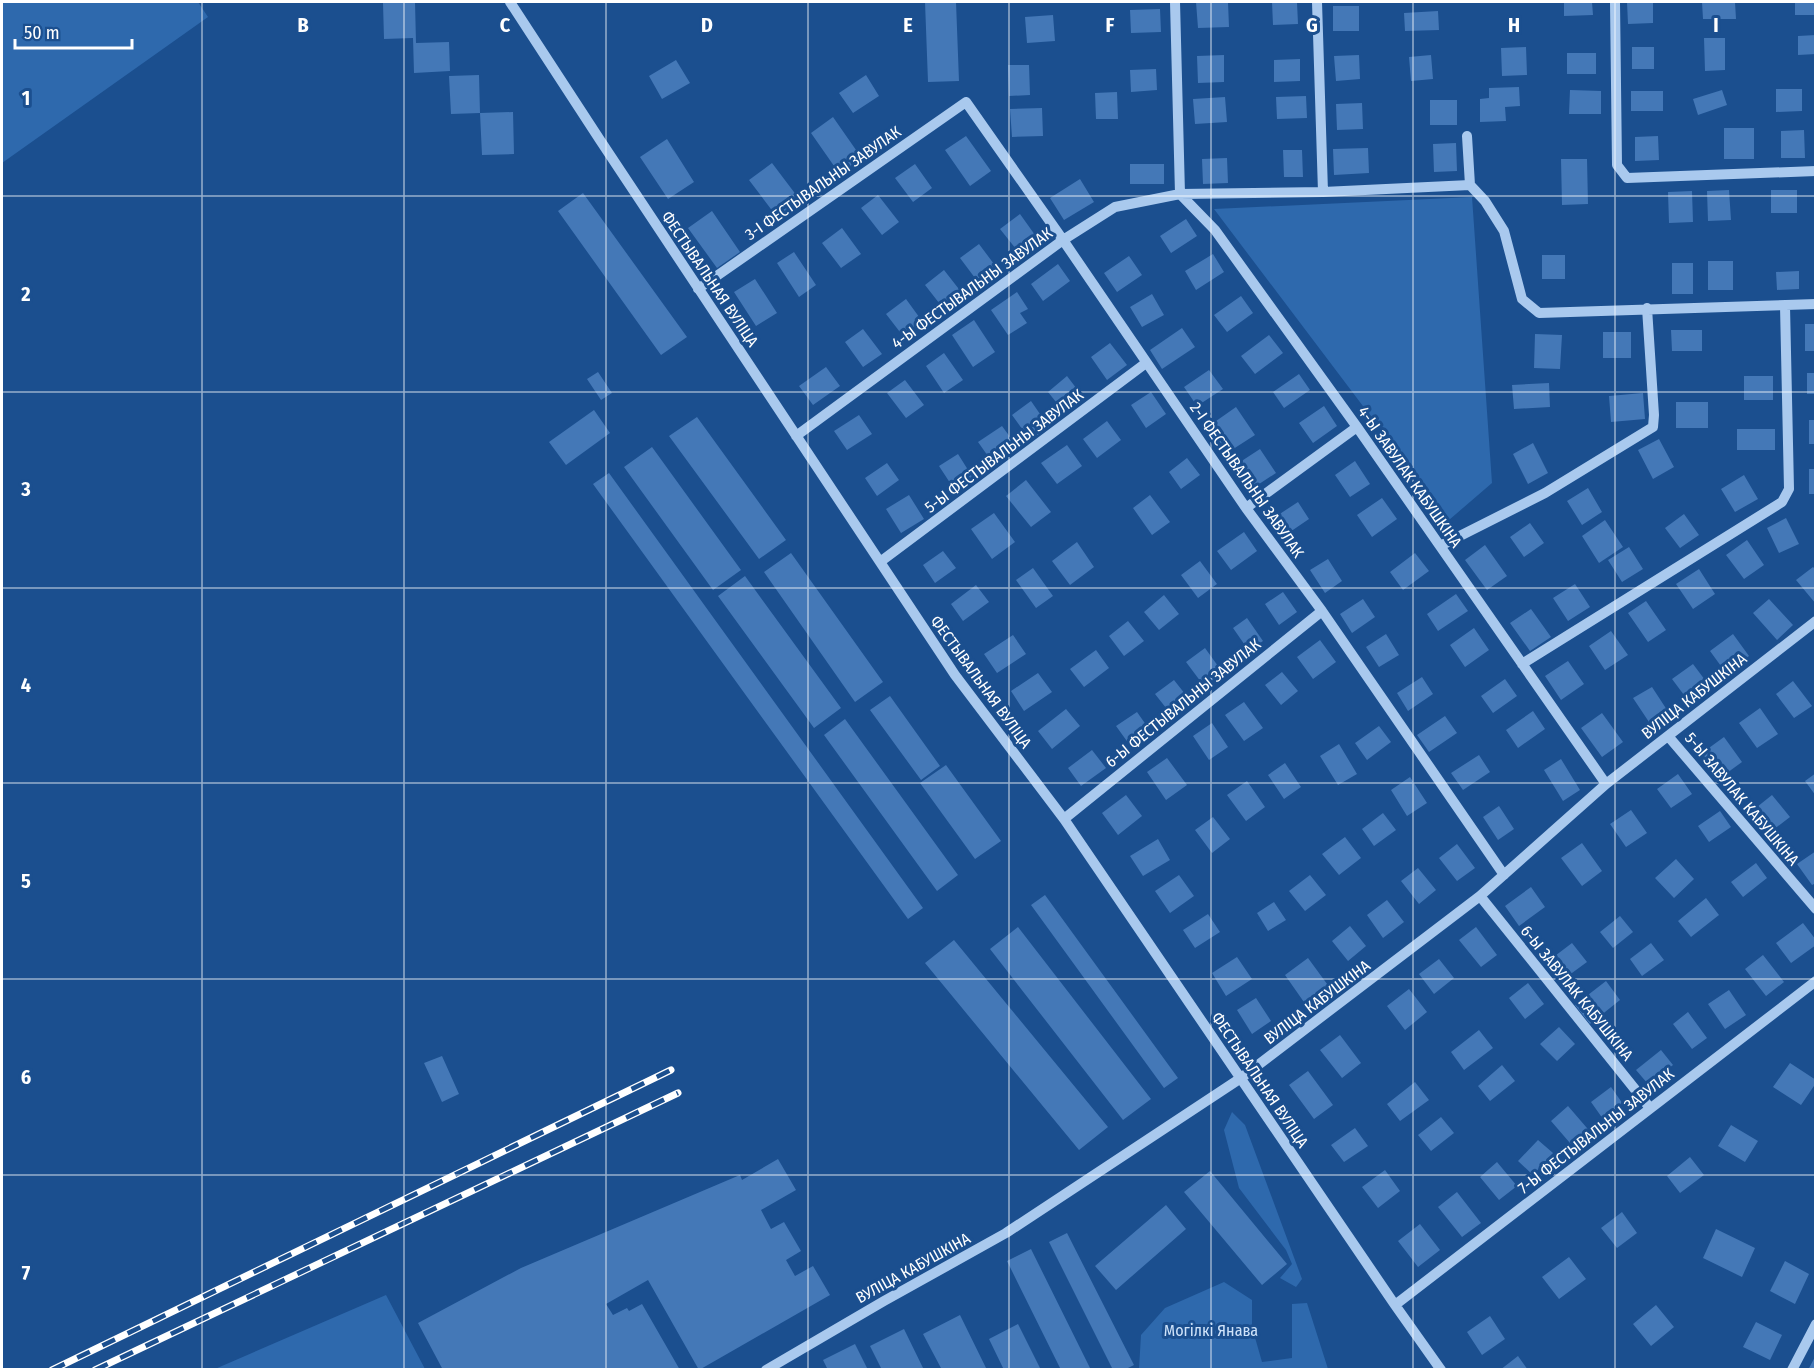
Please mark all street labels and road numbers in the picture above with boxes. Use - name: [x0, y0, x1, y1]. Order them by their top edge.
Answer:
- street label: 3-І ФЕСТЫВАЛЬНЫ ЗАВУЛАК: [742, 122, 905, 244]
- street label: ФЕСТЫВАЛЬНАЯ ВУЛІЦА: [658, 208, 763, 351]
- street label: 4-Ы ФЕСТЫВАЛЬНЫ ЗАВУЛАК: [888, 223, 1056, 353]
- street label: 5-Ы ФЕСТЫВАЛЬНЫ ЗАВУЛАК: [921, 385, 1087, 517]
- street label: 2-І ФЕСТЫВАЛЬНЫ ЗАВУЛАК: [1186, 399, 1308, 562]
- street label: 4-Ы ЗАВУЛАК КАБУШКІНА: [1354, 403, 1466, 552]
- street label: ФЕСТЫВАЛЬНАЯ ВУЛІЦА: [927, 612, 1036, 752]
- street label: 6-Ы ФЕСТЫВАЛЬНЫ ЗАВУЛАК: [1102, 634, 1265, 771]
- street label: ВУЛІЦА КАБУШКІНА: [1638, 649, 1751, 743]
- street label: 5-Ы ЗАВУЛАК КАБУШКІНА: [1681, 729, 1804, 870]
- street label: 6-Ы ЗАВУЛАК КАБУШКІНА: [1517, 922, 1638, 1065]
- street label: ВУЛІЦА КАБУШКІНА: [1260, 956, 1374, 1048]
- street label: ФЕСТЫВАЛЬНАЯ ВУЛІЦА: [1208, 1009, 1313, 1152]
- street label: 7-Ы ФЕСТЫВАЛЬНЫ ЗАВУЛАК: [1514, 1064, 1678, 1198]
- street label: ВУЛІЦА КАБУШКІНА: [852, 1228, 974, 1307]

